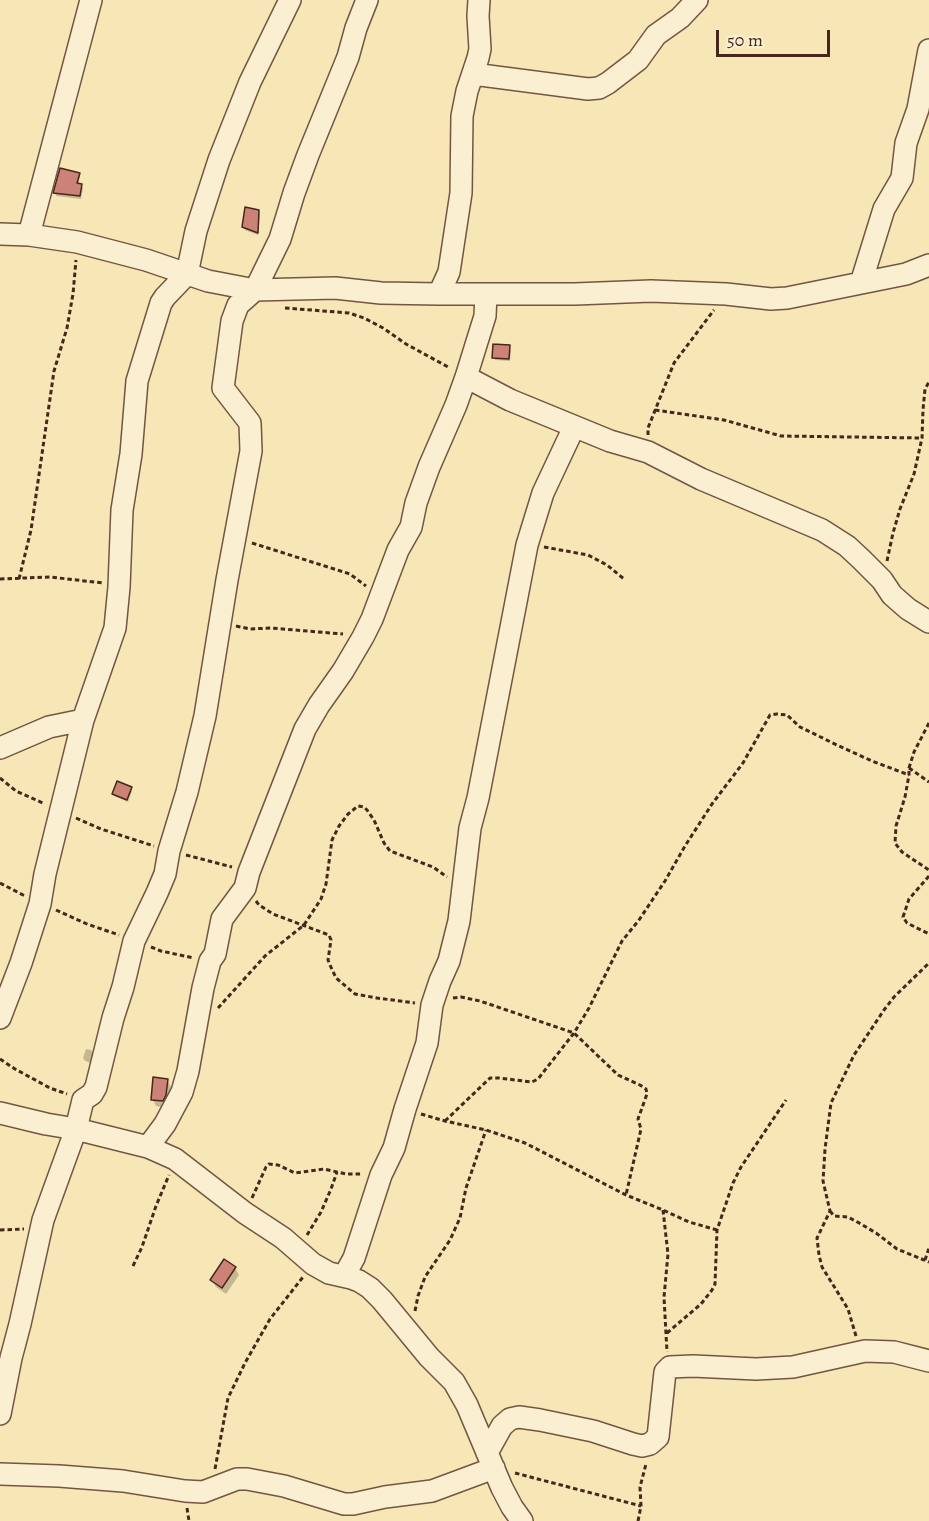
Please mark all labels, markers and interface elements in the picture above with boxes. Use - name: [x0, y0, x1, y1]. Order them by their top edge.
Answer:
- scale bar: [719, 18, 833, 56]
- text: 50 m: [727, 28, 763, 52]

